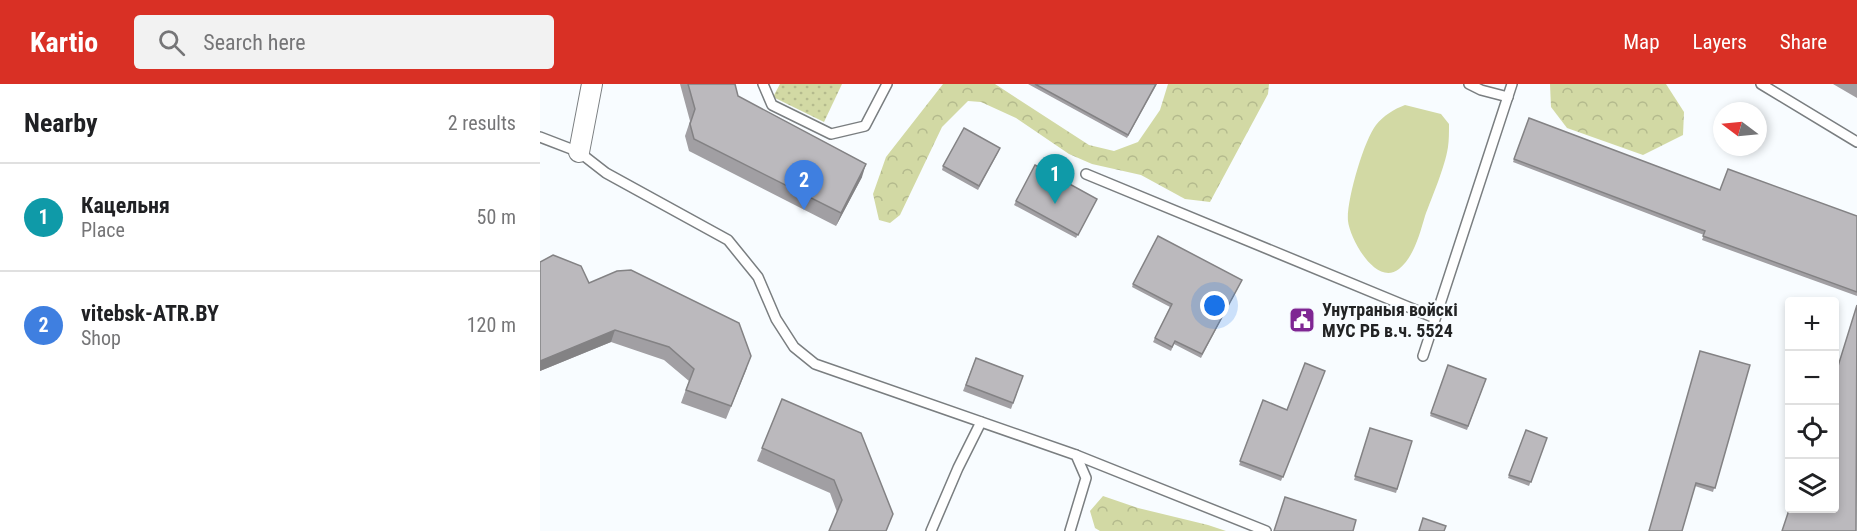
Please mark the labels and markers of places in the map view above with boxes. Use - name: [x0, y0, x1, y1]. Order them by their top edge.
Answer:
- pin: 1: [1036, 154, 1074, 204]
- pin: 2: [784, 160, 824, 210]
- place label: Унутраныя войскі МУС РБ в.ч. 5524: [1322, 299, 1458, 341]
- public building icon: Унутраныя войскі МУС РБ в.ч. 5524: [1287, 305, 1317, 335]

